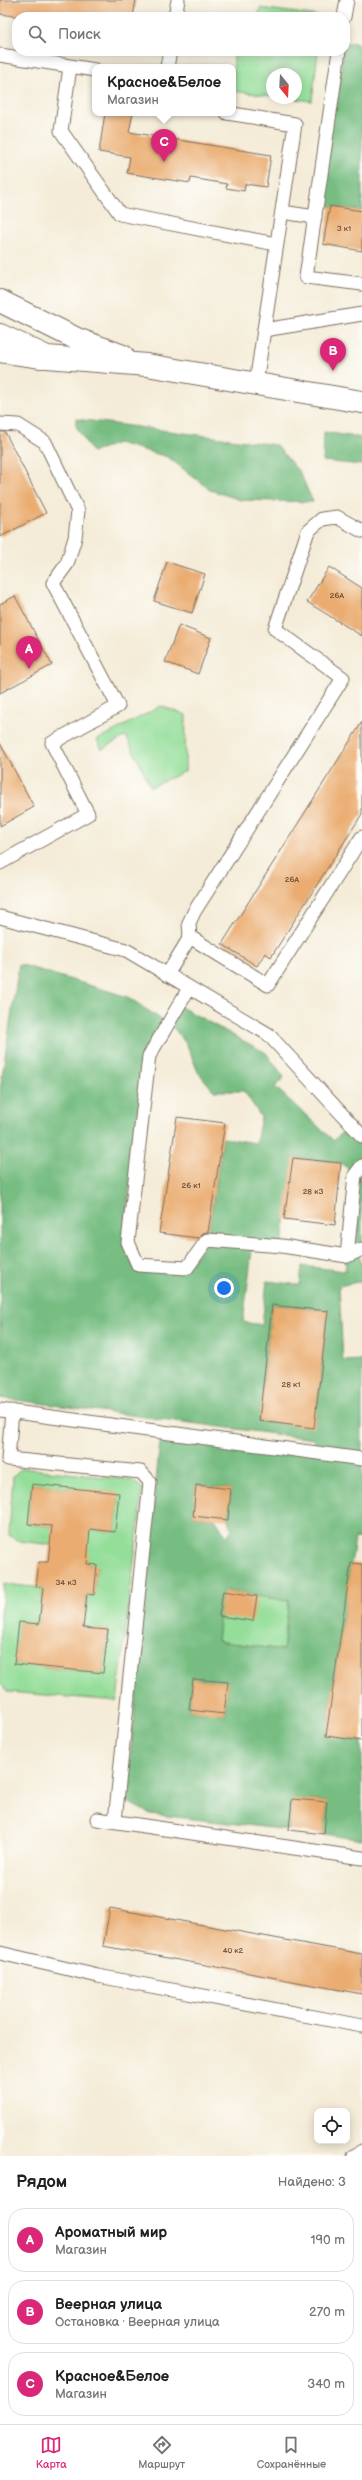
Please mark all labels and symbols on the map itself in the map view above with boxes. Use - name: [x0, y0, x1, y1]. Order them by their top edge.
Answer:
- north arrow: [266, 68, 302, 104]
- pin: C: [151, 129, 177, 162]
- house number: 3 к1: [337, 224, 351, 233]
- pin: B: [320, 338, 346, 371]
- house number: 26А: [330, 591, 344, 600]
- pin: A: [16, 636, 42, 669]
- house number: 26А: [285, 875, 299, 884]
- house number: 26 к1: [181, 1181, 201, 1190]
- house number: 28 к3: [303, 1187, 323, 1196]
- your location: [214, 1278, 234, 1298]
- house number: 28 к1: [282, 1380, 300, 1389]
- house number: 34 к3: [55, 1578, 77, 1587]
- house number: 40 к2: [223, 1946, 244, 1955]

